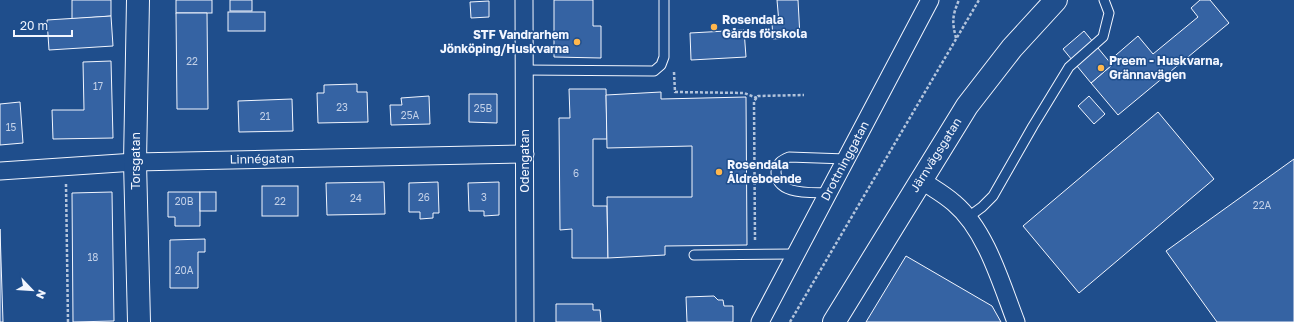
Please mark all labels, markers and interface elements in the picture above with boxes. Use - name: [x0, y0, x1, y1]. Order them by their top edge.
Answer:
- scale bar: [14, 12, 72, 38]
- place label: Rosendala Gårds förskola: [722, 12, 807, 41]
- text: 20 m: [20, 18, 48, 33]
- marker: Rosendala Gårds förskola: [709, 22, 719, 32]
- place label: STF Vandrarhem Jönköping/Huskvarna: [440, 27, 569, 56]
- marker: STF Vandrarhem Jönköping/Huskvarna: [572, 37, 582, 47]
- place label: Preem - Huskvarna, Grännavägen: [1109, 53, 1223, 82]
- house number: 22: [186, 55, 198, 67]
- marker: Preem - Huskvarna, Grännavägen: [1096, 63, 1106, 73]
- house number: 17: [93, 80, 103, 92]
- house number: 23: [336, 101, 348, 113]
- house number: 25B: [474, 102, 492, 114]
- house number: 25A: [401, 109, 419, 121]
- house number: 21: [260, 110, 270, 122]
- street label: Järnvägsgatan: [907, 115, 965, 195]
- street label: Drottninggatan: [817, 118, 872, 203]
- house number: 15: [6, 121, 17, 133]
- street label: Odengatan: [517, 129, 532, 193]
- street label: Torsgatan: [128, 132, 143, 190]
- street label: Linnégatan: [229, 150, 295, 167]
- place label: Rosendala Åldreboende: [727, 157, 802, 186]
- house number: 6: [573, 167, 579, 179]
- marker: Rosendala Åldreboende: [714, 167, 724, 177]
- house number: 26: [418, 191, 430, 203]
- house number: 3: [481, 191, 487, 203]
- house number: 24: [350, 192, 362, 204]
- house number: 20B: [175, 195, 194, 207]
- house number: 22: [274, 195, 286, 207]
- house number: 22A: [1253, 199, 1271, 211]
- house number: 18: [88, 251, 98, 263]
- house number: 20A: [175, 264, 194, 276]
- north arrow: [12, 270, 52, 310]
- text: N: [34, 288, 49, 301]

